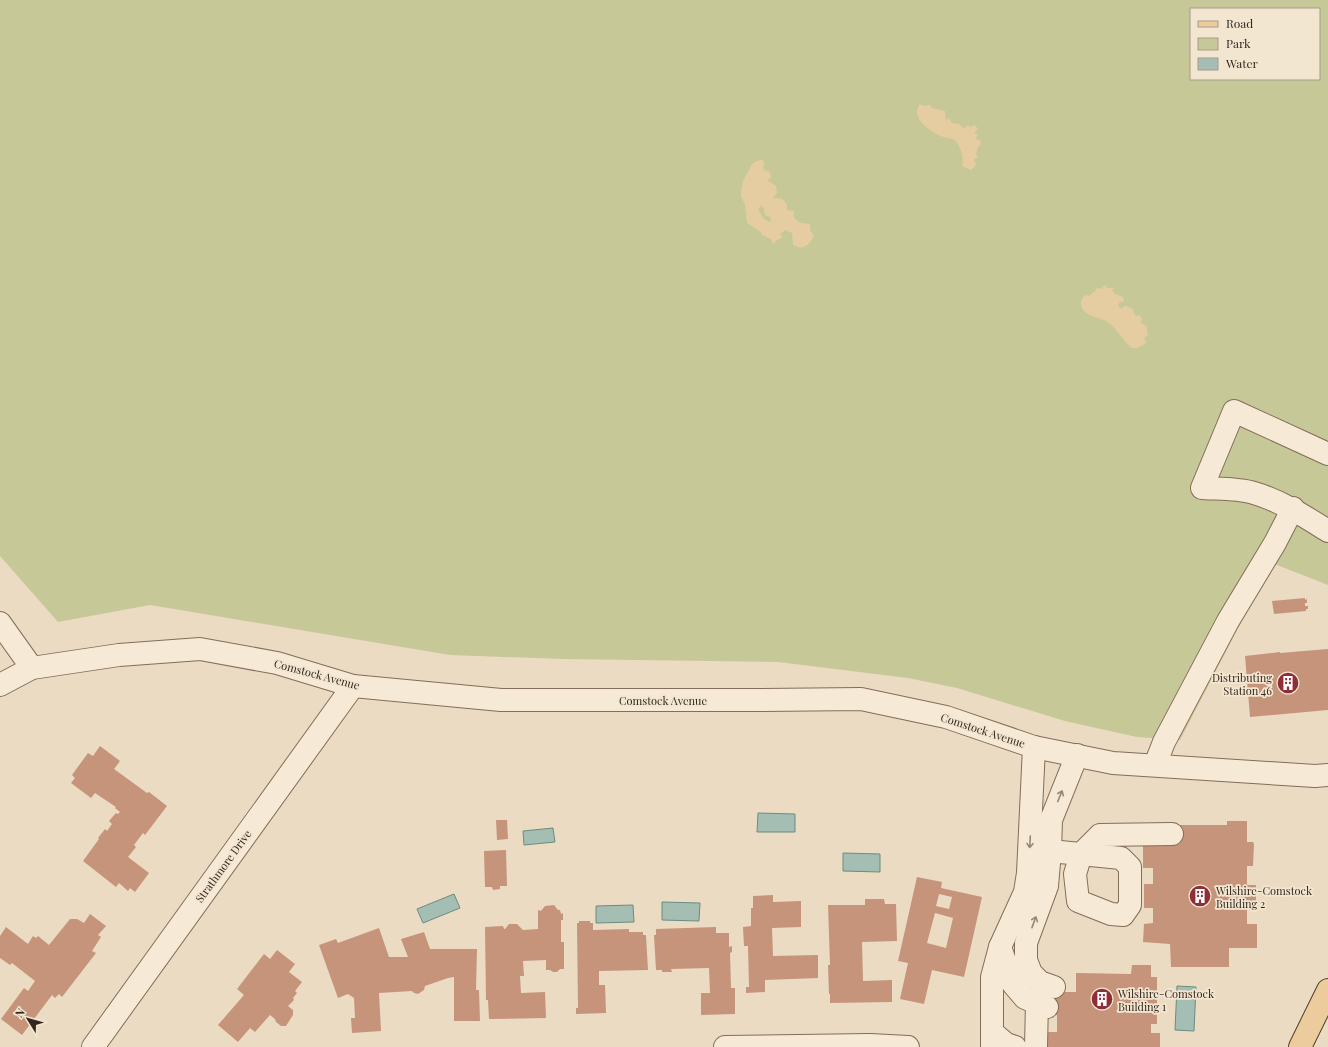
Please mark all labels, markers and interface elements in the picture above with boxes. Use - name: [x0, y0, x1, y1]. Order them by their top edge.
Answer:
- legend: [1190, 8, 1320, 80]
- text: Road: [1226, 15, 1253, 31]
- text: Park: [1226, 35, 1251, 51]
- text: Water: [1225, 55, 1259, 71]
- street label: Comstock Avenue: [272, 655, 362, 693]
- place label: Distributing Station 46: [1212, 670, 1272, 698]
- building icon: Distributing Station 46: [1275, 670, 1301, 696]
- street label: Comstock Avenue: [619, 693, 707, 708]
- street label: Comstock Avenue: [939, 709, 1028, 751]
- one-way arrow: [1057, 791, 1065, 803]
- street label: Strathmore Drive: [192, 826, 255, 905]
- one-way arrow: [1026, 835, 1034, 848]
- building icon: Wilshire-Comstock Building 2: [1187, 883, 1213, 909]
- place label: Wilshire-Comstock Building 2: [1215, 883, 1312, 911]
- one-way arrow: [1030, 916, 1038, 928]
- building icon: Wilshire-Comstock Building 1: [1089, 986, 1115, 1012]
- place label: Wilshire-Comstock Building 1: [1117, 986, 1214, 1014]
- north arrow: [8, 999, 48, 1039]
- text: N: [11, 1005, 28, 1020]

